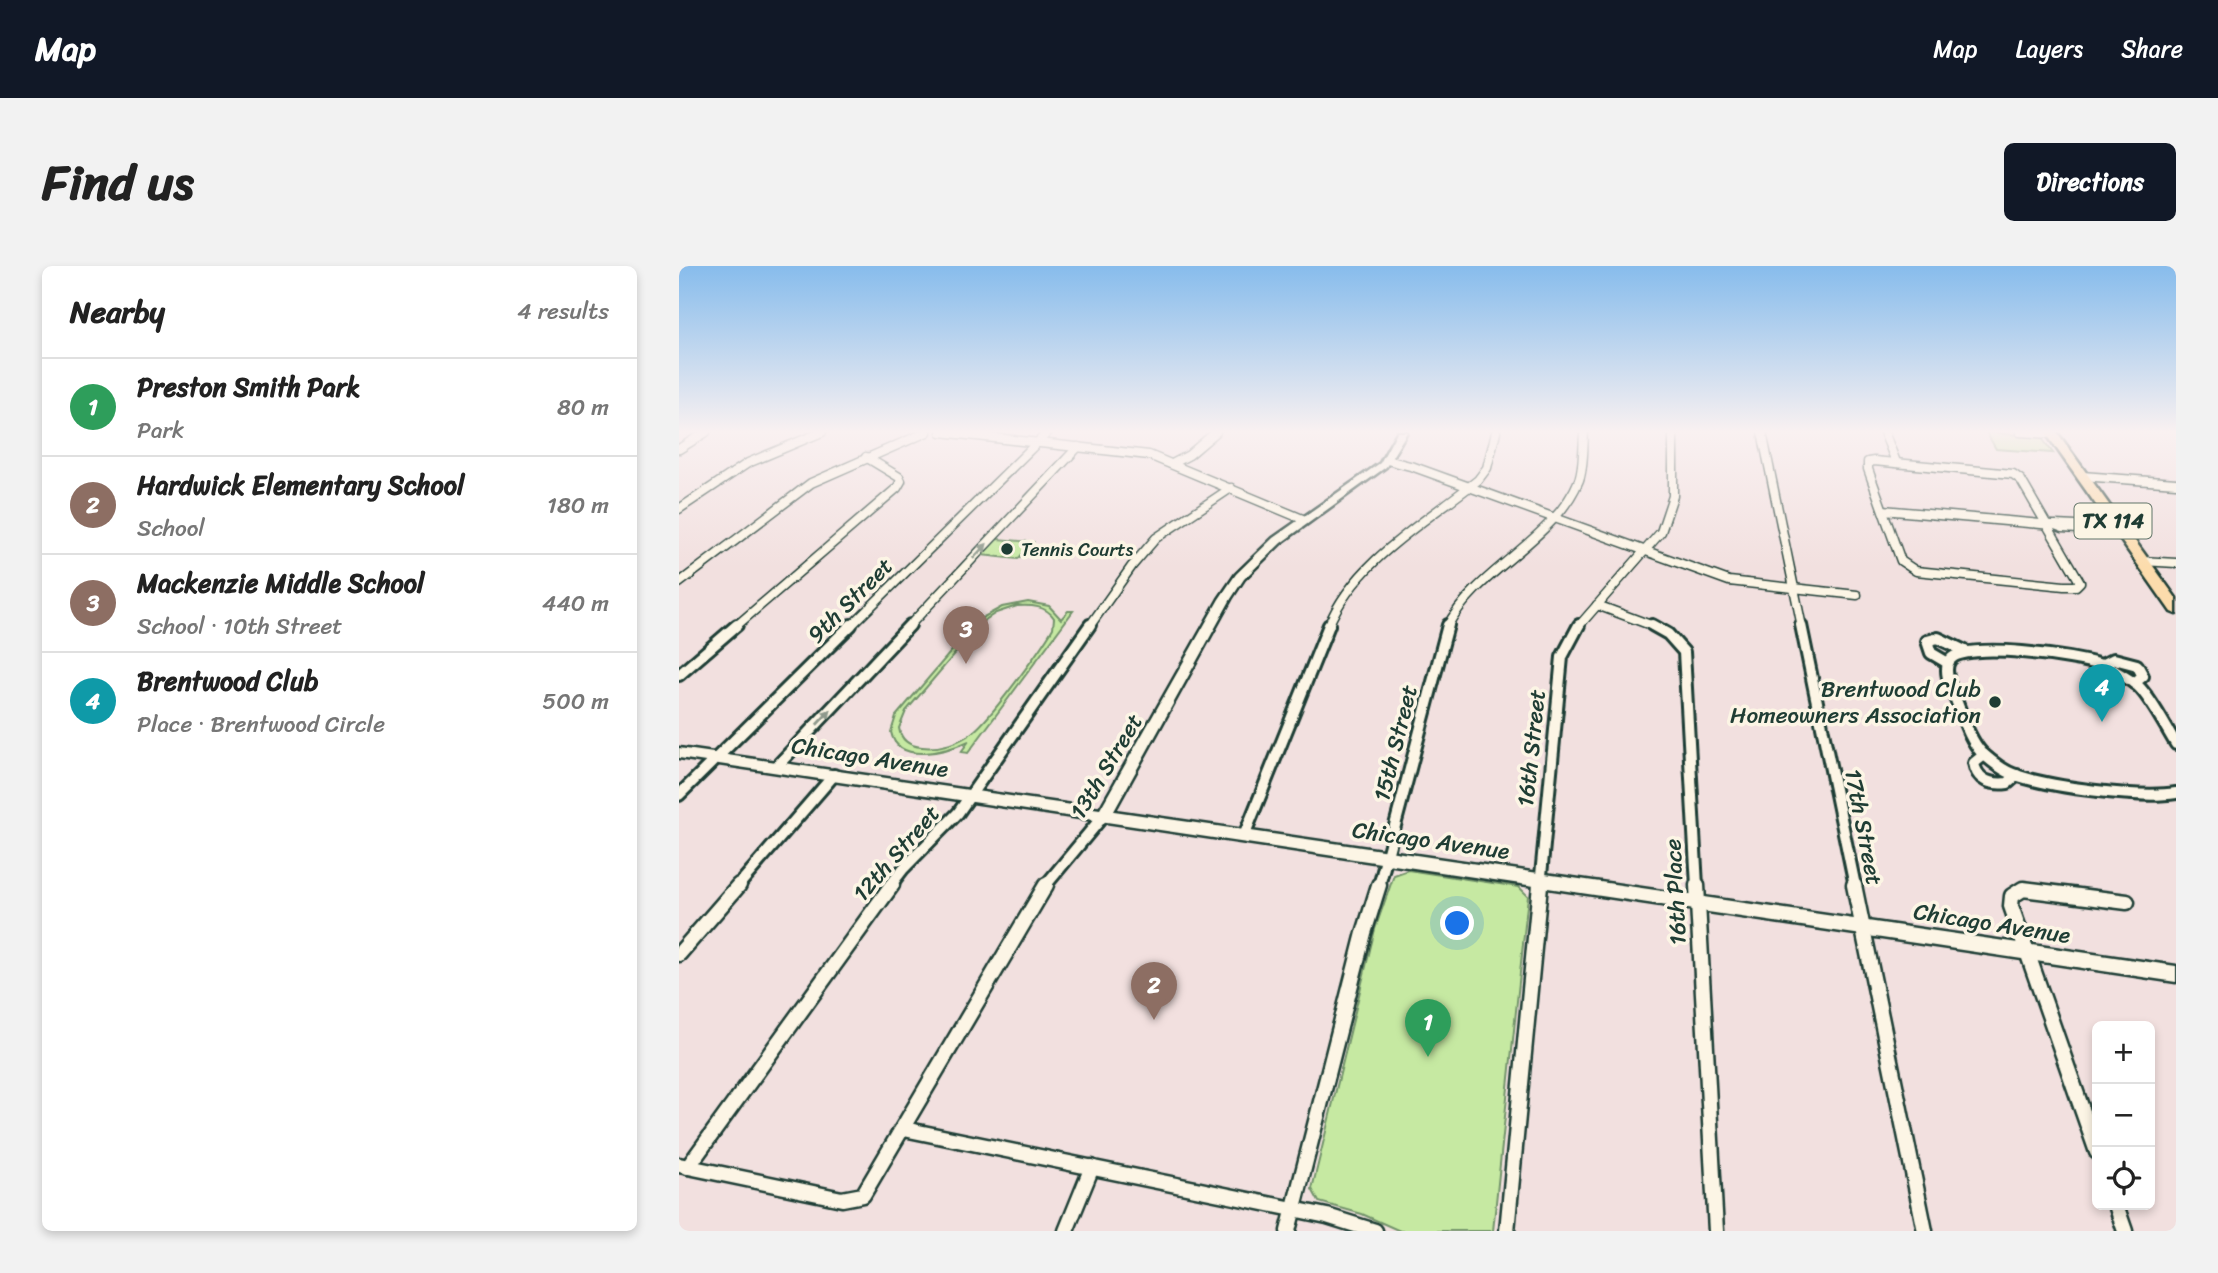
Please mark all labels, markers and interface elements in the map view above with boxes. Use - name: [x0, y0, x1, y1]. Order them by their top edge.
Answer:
- text: Map: [35, 20, 96, 78]
- text: Map: [1933, 28, 1978, 70]
- text: Layers: [2016, 28, 2083, 70]
- text: Share: [2121, 28, 2183, 70]
- text: Find us: [42, 139, 194, 226]
- button: Directions: [2004, 143, 2176, 221]
- text: Nearby: [70, 285, 165, 339]
- text: 4 results: [517, 291, 609, 332]
- text: Preston Smith Park: [137, 364, 360, 410]
- text: 1: [88, 387, 98, 428]
- text: 80 m: [557, 387, 609, 428]
- text: Park: [137, 410, 184, 451]
- text: Hardwick Elementary School: [137, 462, 464, 508]
- text: 2: [86, 485, 100, 526]
- text: 180 m: [547, 485, 609, 526]
- road number: TX 114: [2075, 504, 2151, 538]
- text: School: [137, 508, 205, 549]
- place label: Tennis Courts: [1021, 533, 1134, 566]
- marker: Tennis Courts: [999, 541, 1015, 557]
- one-way arrow: [971, 543, 987, 560]
- street label: 9th Street: [797, 547, 903, 653]
- text: Mackenzie Middle School: [137, 560, 424, 606]
- text: 3: [87, 583, 99, 624]
- text: 440 m: [542, 583, 609, 624]
- text: School · 10th Street: [137, 606, 342, 647]
- pin: 3: [943, 606, 989, 664]
- text: Brentwood Club: [137, 658, 318, 704]
- pin: 4: [2079, 664, 2125, 722]
- place label: Brentwood Club Homeowners Association: [1730, 669, 1981, 736]
- text: 4: [86, 681, 100, 722]
- text: 500 m: [542, 681, 609, 722]
- street label: 15th Street: [1361, 681, 1430, 806]
- street label: 16th Street: [1505, 687, 1558, 809]
- marker: Brentwood Club Homeowners Association: [1987, 694, 2003, 710]
- text: Place · Brentwood Circle: [137, 704, 385, 745]
- street label: 13th Street: [1059, 705, 1154, 827]
- one-way arrow: [815, 709, 831, 726]
- street label: Chicago Avenue: [789, 725, 951, 790]
- street label: 17th Street: [1832, 765, 1895, 889]
- street label: 12th Street: [842, 795, 951, 911]
- street label: Chicago Avenue: [1350, 809, 1512, 872]
- street label: 16th Place: [1652, 838, 1699, 946]
- street label: Chicago Avenue: [1911, 891, 2073, 956]
- your location: [1440, 906, 1474, 940]
- pin: 2: [1131, 962, 1177, 1020]
- pin: 1: [1405, 999, 1451, 1057]
- map controls: [2092, 1021, 2155, 1210]
- button: +: [2092, 1021, 2155, 1084]
- button: −: [2092, 1084, 2155, 1147]
- button: locate: [2092, 1147, 2155, 1210]

